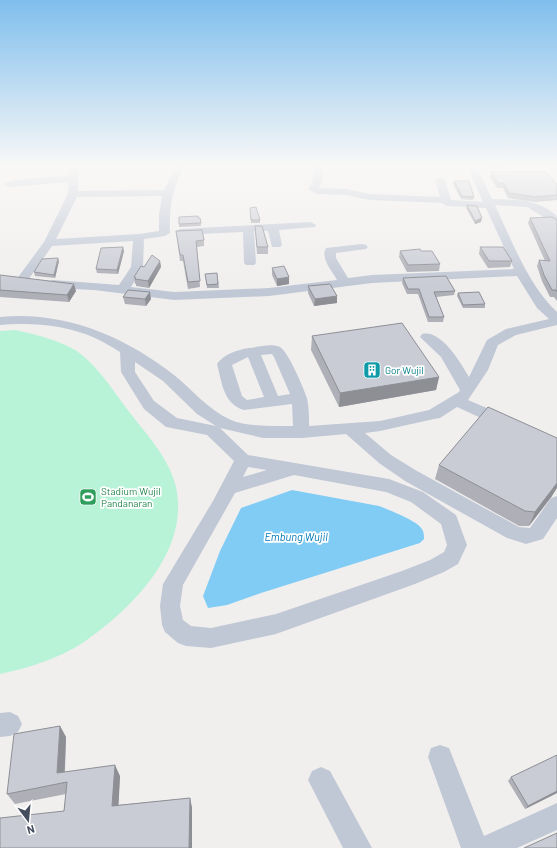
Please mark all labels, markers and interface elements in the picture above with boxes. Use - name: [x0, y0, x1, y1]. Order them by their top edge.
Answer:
- building icon: Gor Wujil: [362, 360, 382, 380]
- place label: Gor Wujil: [385, 364, 424, 376]
- place label: Stadium Wujil Pandanaran: [101, 485, 161, 509]
- sports icon: Stadium Wujil Pandanaran: [78, 487, 98, 507]
- water label: Embung Wujil: [264, 530, 328, 543]
- north arrow: [8, 800, 48, 840]
- text: N: [26, 823, 36, 837]

